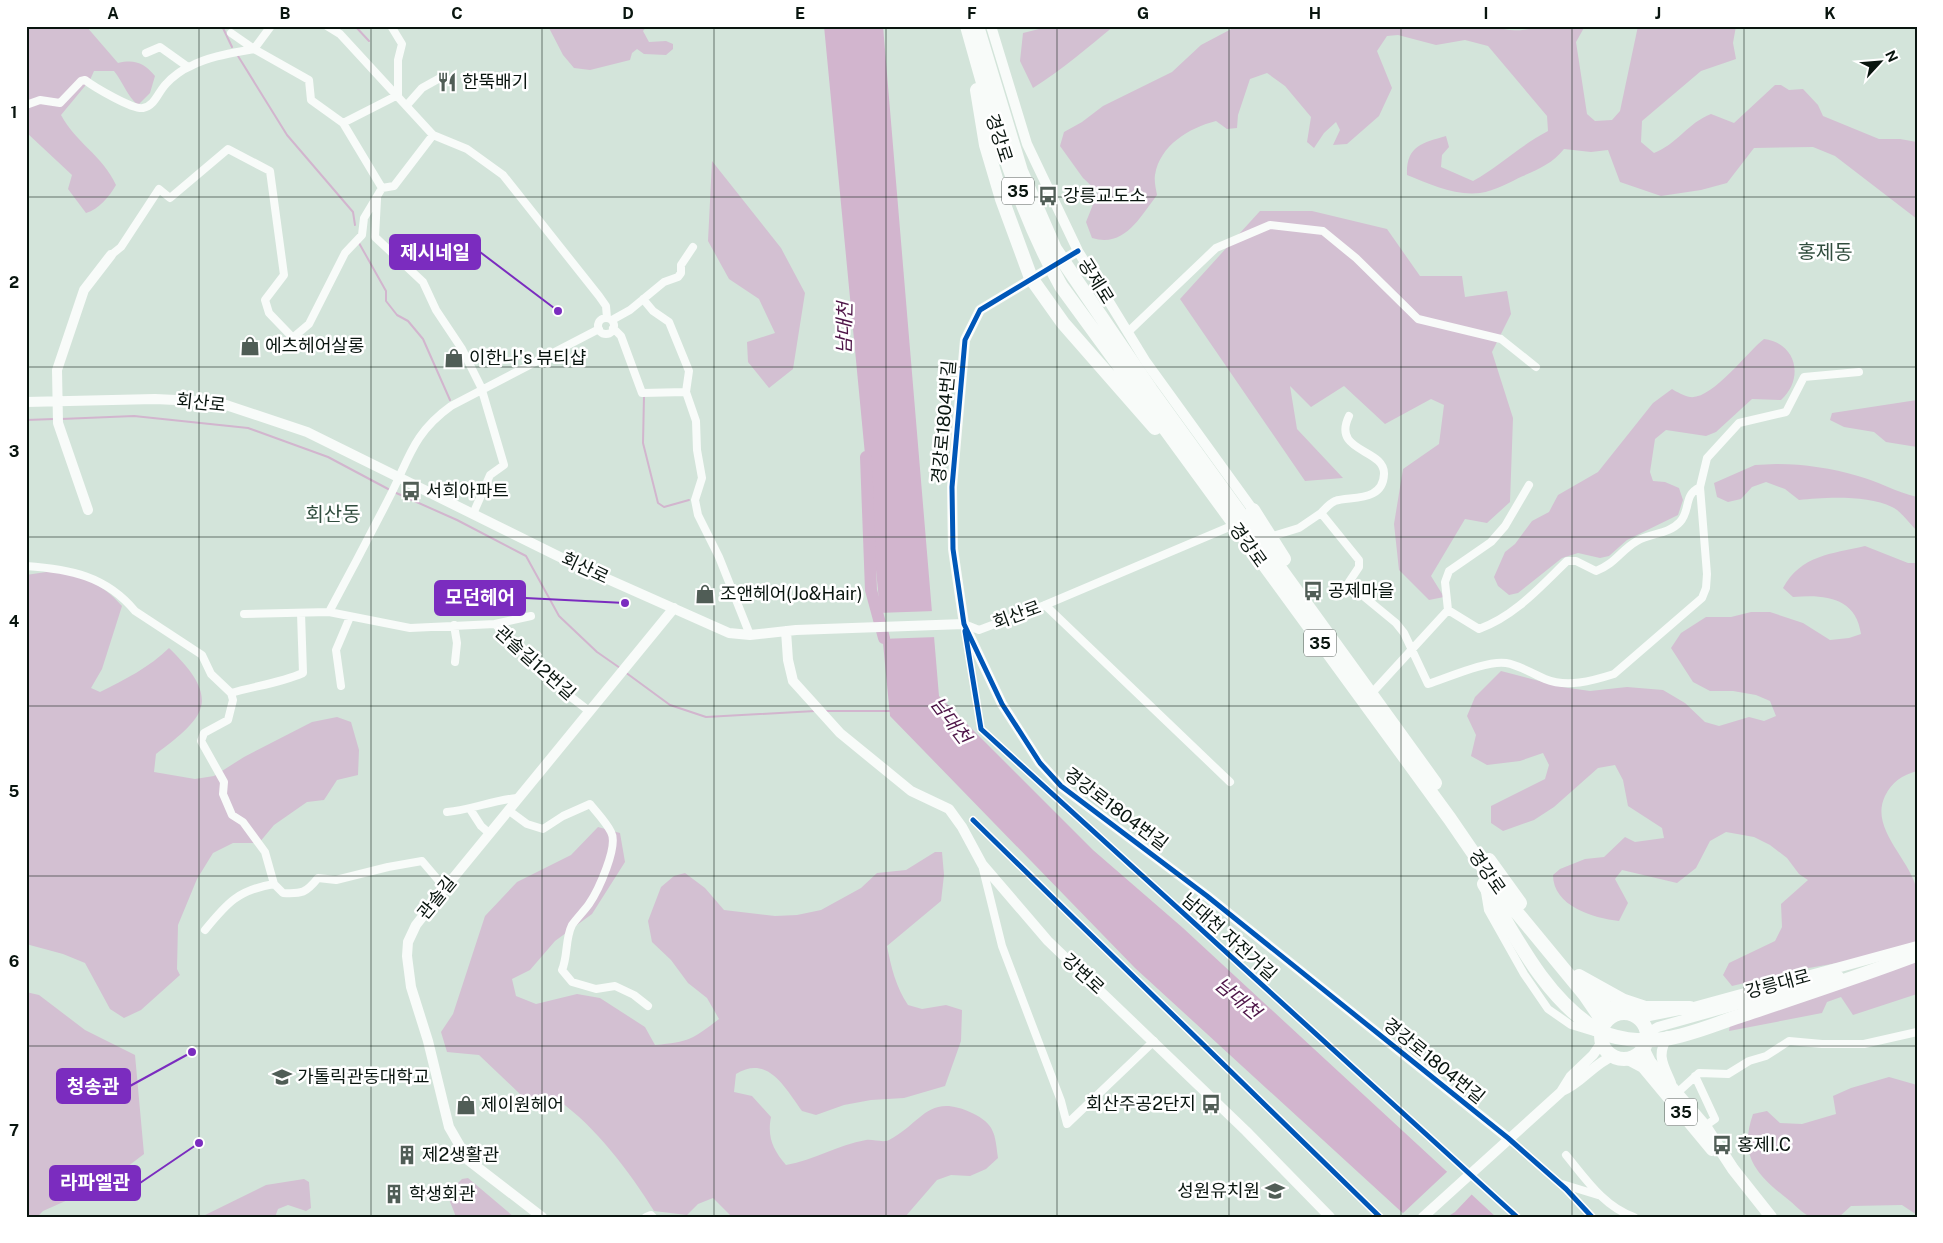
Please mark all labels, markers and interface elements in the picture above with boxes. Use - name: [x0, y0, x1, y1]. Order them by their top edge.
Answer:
- text: A: [107, 4, 119, 23]
- text: B: [280, 4, 291, 23]
- text: C: [451, 4, 463, 23]
- text: D: [622, 4, 634, 23]
- text: E: [795, 4, 805, 23]
- text: F: [967, 4, 977, 23]
- text: G: [1137, 4, 1149, 23]
- text: H: [1309, 4, 1321, 23]
- text: I: [1484, 4, 1488, 23]
- text: J: [1655, 4, 1661, 23]
- text: K: [1824, 4, 1836, 23]
- north arrow: [1856, 38, 1906, 88]
- text: N: [1882, 48, 1901, 65]
- restaurant icon: 한뚝배기: [436, 71, 458, 93]
- place label: 한뚝배기: [462, 71, 528, 92]
- text: 1: [11, 103, 17, 122]
- street label: 경강로: [982, 111, 1017, 165]
- road number: 35: [1002, 178, 1034, 205]
- bus stop icon: 강릉교도소: [1037, 185, 1059, 207]
- place label: 강릉교도소: [1063, 185, 1146, 206]
- callout: 제시네일: [390, 235, 480, 269]
- district label: 홍제동: [1797, 240, 1853, 264]
- text: 제시네일: [400, 241, 470, 263]
- street label: 공제로: [1074, 254, 1118, 307]
- text: 2: [9, 273, 19, 292]
- water label: 남대천: [833, 300, 855, 354]
- shop icon: 에츠헤어살롱: [239, 335, 261, 357]
- place label: 에츠헤어살롱: [265, 335, 364, 356]
- shop icon: 이한나's 뷰티샵: [443, 347, 465, 369]
- place label: 이한나's 뷰티샵: [469, 347, 586, 368]
- street label: 경강로1804번길: [928, 359, 959, 485]
- street label: 회산로: [175, 389, 227, 416]
- text: 3: [9, 442, 19, 461]
- bus stop icon: 서희아파트: [400, 480, 422, 502]
- place label: 서희아파트: [426, 480, 509, 501]
- district label: 회산동: [305, 502, 361, 526]
- street label: 경강로: [1225, 518, 1272, 571]
- street label: 회산로: [558, 548, 612, 588]
- bus stop icon: 공제마을: [1302, 580, 1324, 602]
- place label: 공제마을: [1328, 580, 1394, 601]
- callout: 모던헤어: [435, 581, 525, 615]
- shop icon: 조앤헤어(Jo&Hair): [694, 583, 716, 605]
- place label: 조앤헤어(Jo&Hair): [720, 583, 862, 604]
- text: 모던헤어: [445, 586, 515, 608]
- street label: 회산로: [990, 596, 1044, 633]
- text: 4: [9, 612, 20, 631]
- street label: 관솔길12번길: [491, 621, 580, 704]
- road number: 35: [1304, 630, 1336, 656]
- water label: 남대천: [926, 692, 976, 749]
- street label: 경강로1804번길: [1060, 763, 1172, 854]
- text: 5: [9, 782, 20, 801]
- street label: 경강로: [1465, 845, 1510, 898]
- street label: 관솔길: [413, 872, 460, 924]
- street label: 남대천 자전거길: [1178, 889, 1281, 985]
- street label: 강변로: [1058, 949, 1109, 998]
- text: 6: [9, 952, 19, 971]
- street label: 강릉대로: [1743, 965, 1813, 1002]
- water label: 남대천: [1211, 973, 1266, 1024]
- street label: 경강로1804번길: [1380, 1013, 1489, 1108]
- school or university icon: 가톨릭관동대학교: [271, 1066, 293, 1088]
- place label: 가톨릭관동대학교: [297, 1066, 429, 1087]
- callout: 청송관: [57, 1069, 130, 1103]
- text: 청송관: [67, 1075, 120, 1097]
- place label: 회산주공2단지: [1086, 1093, 1196, 1114]
- bus stop icon: 회산주공2단지: [1200, 1093, 1222, 1115]
- shop icon: 제이원헤어: [455, 1094, 477, 1116]
- place label: 제이원헤어: [481, 1094, 564, 1115]
- road number: 35: [1665, 1098, 1697, 1126]
- text: 7: [9, 1121, 19, 1140]
- bus stop icon: 홍제I.C: [1711, 1134, 1733, 1156]
- place label: 홍제I.C: [1737, 1134, 1791, 1155]
- building icon: 제2생활관: [396, 1144, 418, 1166]
- place label: 제2생활관: [422, 1144, 499, 1165]
- callout: 라파엘관: [50, 1166, 140, 1200]
- text: 라파엘관: [60, 1171, 130, 1193]
- place label: 성원유치원: [1177, 1180, 1260, 1201]
- school or university icon: 성원유치원: [1264, 1180, 1286, 1202]
- building icon: 학생회관: [383, 1183, 405, 1205]
- place label: 학생회관: [409, 1183, 476, 1204]

